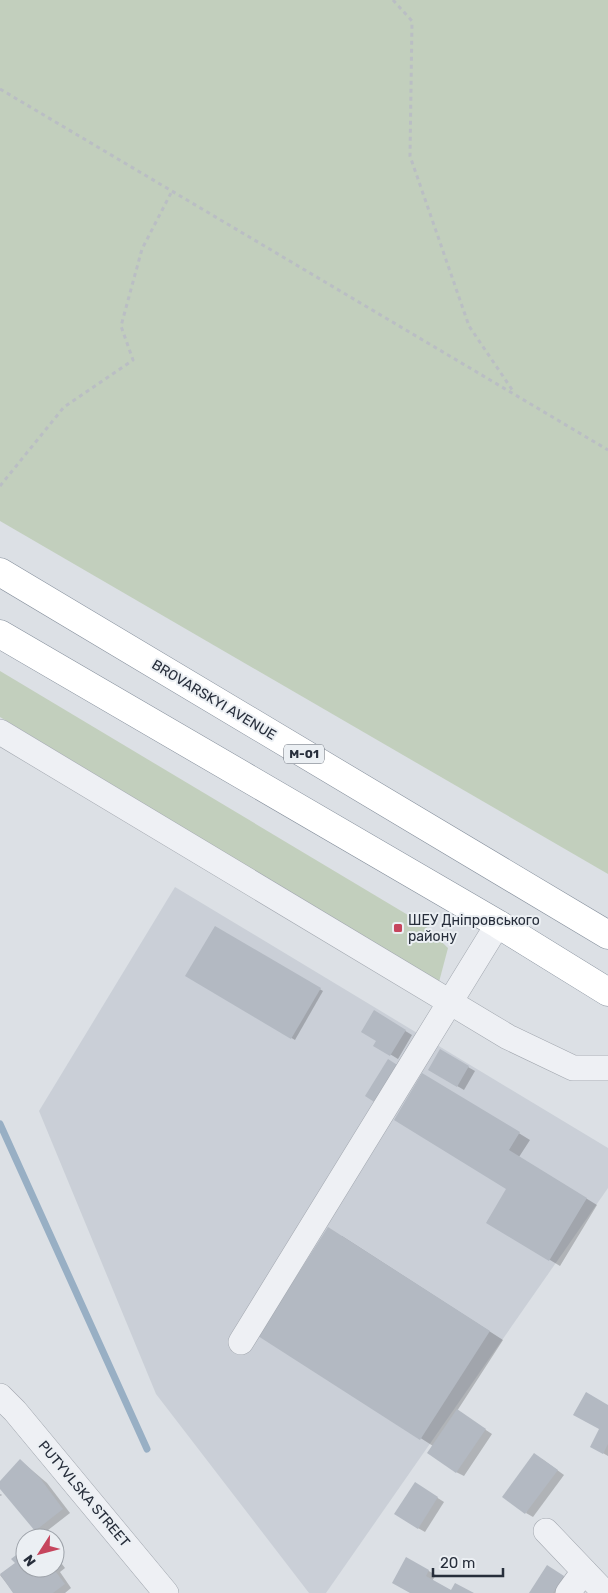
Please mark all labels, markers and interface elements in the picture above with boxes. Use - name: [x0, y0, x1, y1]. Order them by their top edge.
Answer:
- street label: BROVARSKYI AVENUE: [149, 656, 279, 744]
- road number: М-01: [284, 744, 324, 764]
- place label: ШЕУ Дніпровського району: [408, 912, 540, 945]
- marker: ШЕУ Дніпровського району: [392, 922, 404, 934]
- street label: PUTYVLSKA STREET: [35, 1437, 133, 1551]
- north arrow: [15, 1528, 65, 1578]
- scale bar: [433, 1546, 503, 1578]
- text: N: [20, 1551, 40, 1569]
- text: 20 m: [440, 1554, 475, 1572]

